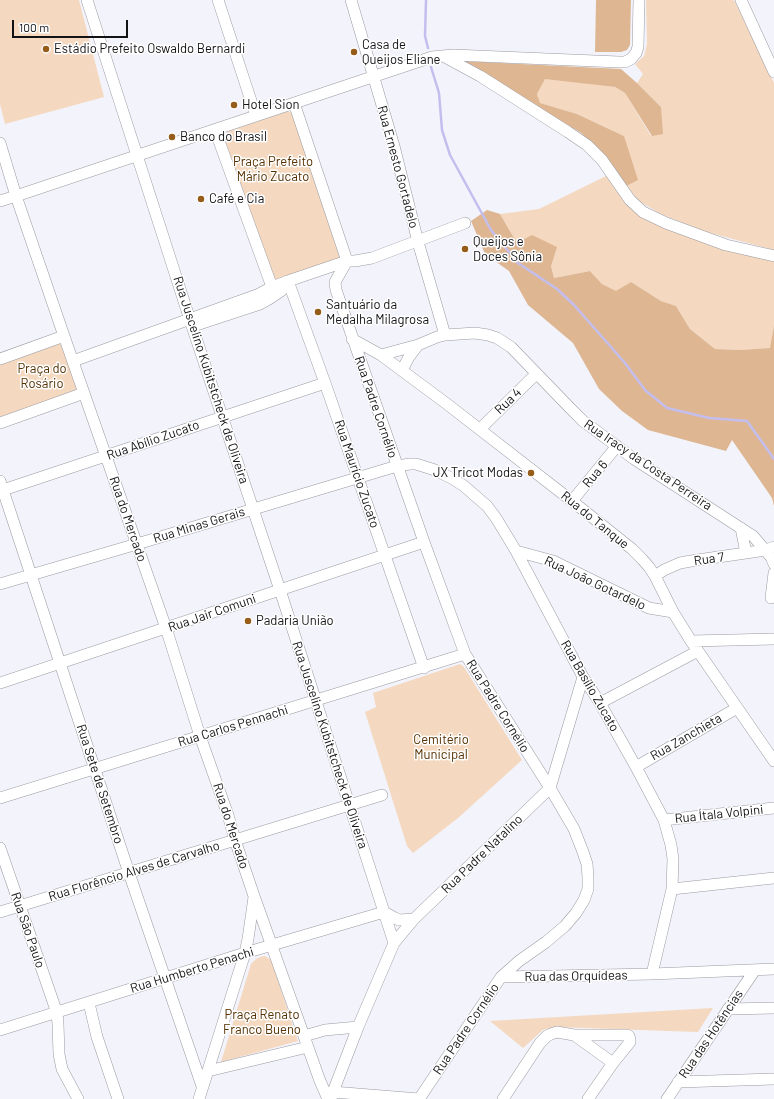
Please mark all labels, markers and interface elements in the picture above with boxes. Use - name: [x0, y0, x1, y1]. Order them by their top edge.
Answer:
- scale bar: [14, 12, 130, 38]
- text: 100 m: [19, 20, 49, 34]
- place label: Casa de Queijos Eliane: [362, 37, 440, 68]
- place label: Estádio Prefeito Oswaldo Bernardi: [54, 41, 245, 57]
- marker: Estádio Prefeito Oswaldo Bernardi: [41, 44, 51, 54]
- marker: Casa de Queijos Eliane: [349, 47, 359, 57]
- place label: Hotel Sion: [242, 97, 300, 113]
- marker: Hotel Sion: [229, 100, 239, 110]
- street label: Rua Ernesto Gortadelo: [374, 104, 422, 230]
- place label: Banco do Brasil: [180, 129, 267, 145]
- marker: Banco do Brasil: [167, 132, 177, 142]
- park label: Praça Prefeito Mário Zucato: [233, 154, 313, 185]
- place label: Café e Cia: [209, 191, 264, 207]
- marker: Café e Cia: [196, 194, 206, 204]
- place label: Queijos e Doces Sônia: [473, 234, 542, 265]
- marker: Queijos e Doces Sônia: [460, 244, 470, 254]
- street label: Rua Juscelino Kubitstcheck de Oliveira: [170, 274, 252, 486]
- place label: Santuário da Medalha Milagrosa: [326, 297, 429, 328]
- marker: Santuário da Medalha Milagrosa: [313, 307, 323, 317]
- street label: Rua Padre Cornélio: [351, 354, 401, 460]
- park label: Praça do Rosário: [17, 361, 67, 392]
- street label: Rua 4: [491, 385, 525, 417]
- street label: Rua Iracy da Costa Perreira: [581, 416, 715, 514]
- street label: Rua Abílio Zucato: [105, 417, 201, 463]
- street label: Rua Maurício Zucato: [331, 418, 383, 530]
- street label: Rua 6: [579, 457, 611, 491]
- place label: JX Tricot Modas: [433, 465, 523, 481]
- marker: JX Tricot Modas: [526, 468, 536, 478]
- street label: Rua do Mercado: [106, 474, 150, 564]
- street label: Rua do Tanque: [558, 488, 632, 552]
- street label: Rua Minas Gerais: [151, 504, 247, 546]
- street label: Rua 7: [693, 549, 725, 569]
- street label: Rua João Gotardelo: [542, 553, 648, 613]
- street label: Rua Jair Comuni: [166, 591, 258, 635]
- place label: Padaria União: [256, 613, 334, 629]
- marker: Padaria União: [243, 616, 253, 626]
- street label: Rua Basílio Zucato: [558, 638, 622, 734]
- street label: Rua Juscelino Kubitstcheck de Oliveira: [289, 639, 371, 851]
- street label: Rua Padre Cornélio: [463, 657, 533, 755]
- street label: Rua Carlos Pennachi: [176, 702, 290, 750]
- street label: Rua Zanchieta: [647, 710, 725, 764]
- street label: Rua Sete de Setembro: [73, 722, 127, 846]
- park label: Cemitério Municipal: [413, 732, 469, 763]
- street label: Rua do Mercado: [210, 781, 252, 871]
- street label: Rua Ítala Volpini: [674, 802, 764, 826]
- street label: Rua Padre Natalino: [438, 811, 526, 897]
- street label: Rua Florêncio Alves de Carvalho: [46, 837, 222, 905]
- street label: Rua São Paulo: [8, 890, 48, 970]
- street label: Rua Humberto Penachi: [128, 944, 256, 996]
- street label: Rua das Orquídeas: [524, 967, 628, 985]
- street label: Rua Padre Cornélio: [430, 980, 502, 1078]
- street label: Rua das Hotências: [676, 987, 746, 1081]
- park label: Praça Renato Franco Bueno: [223, 1007, 301, 1038]

